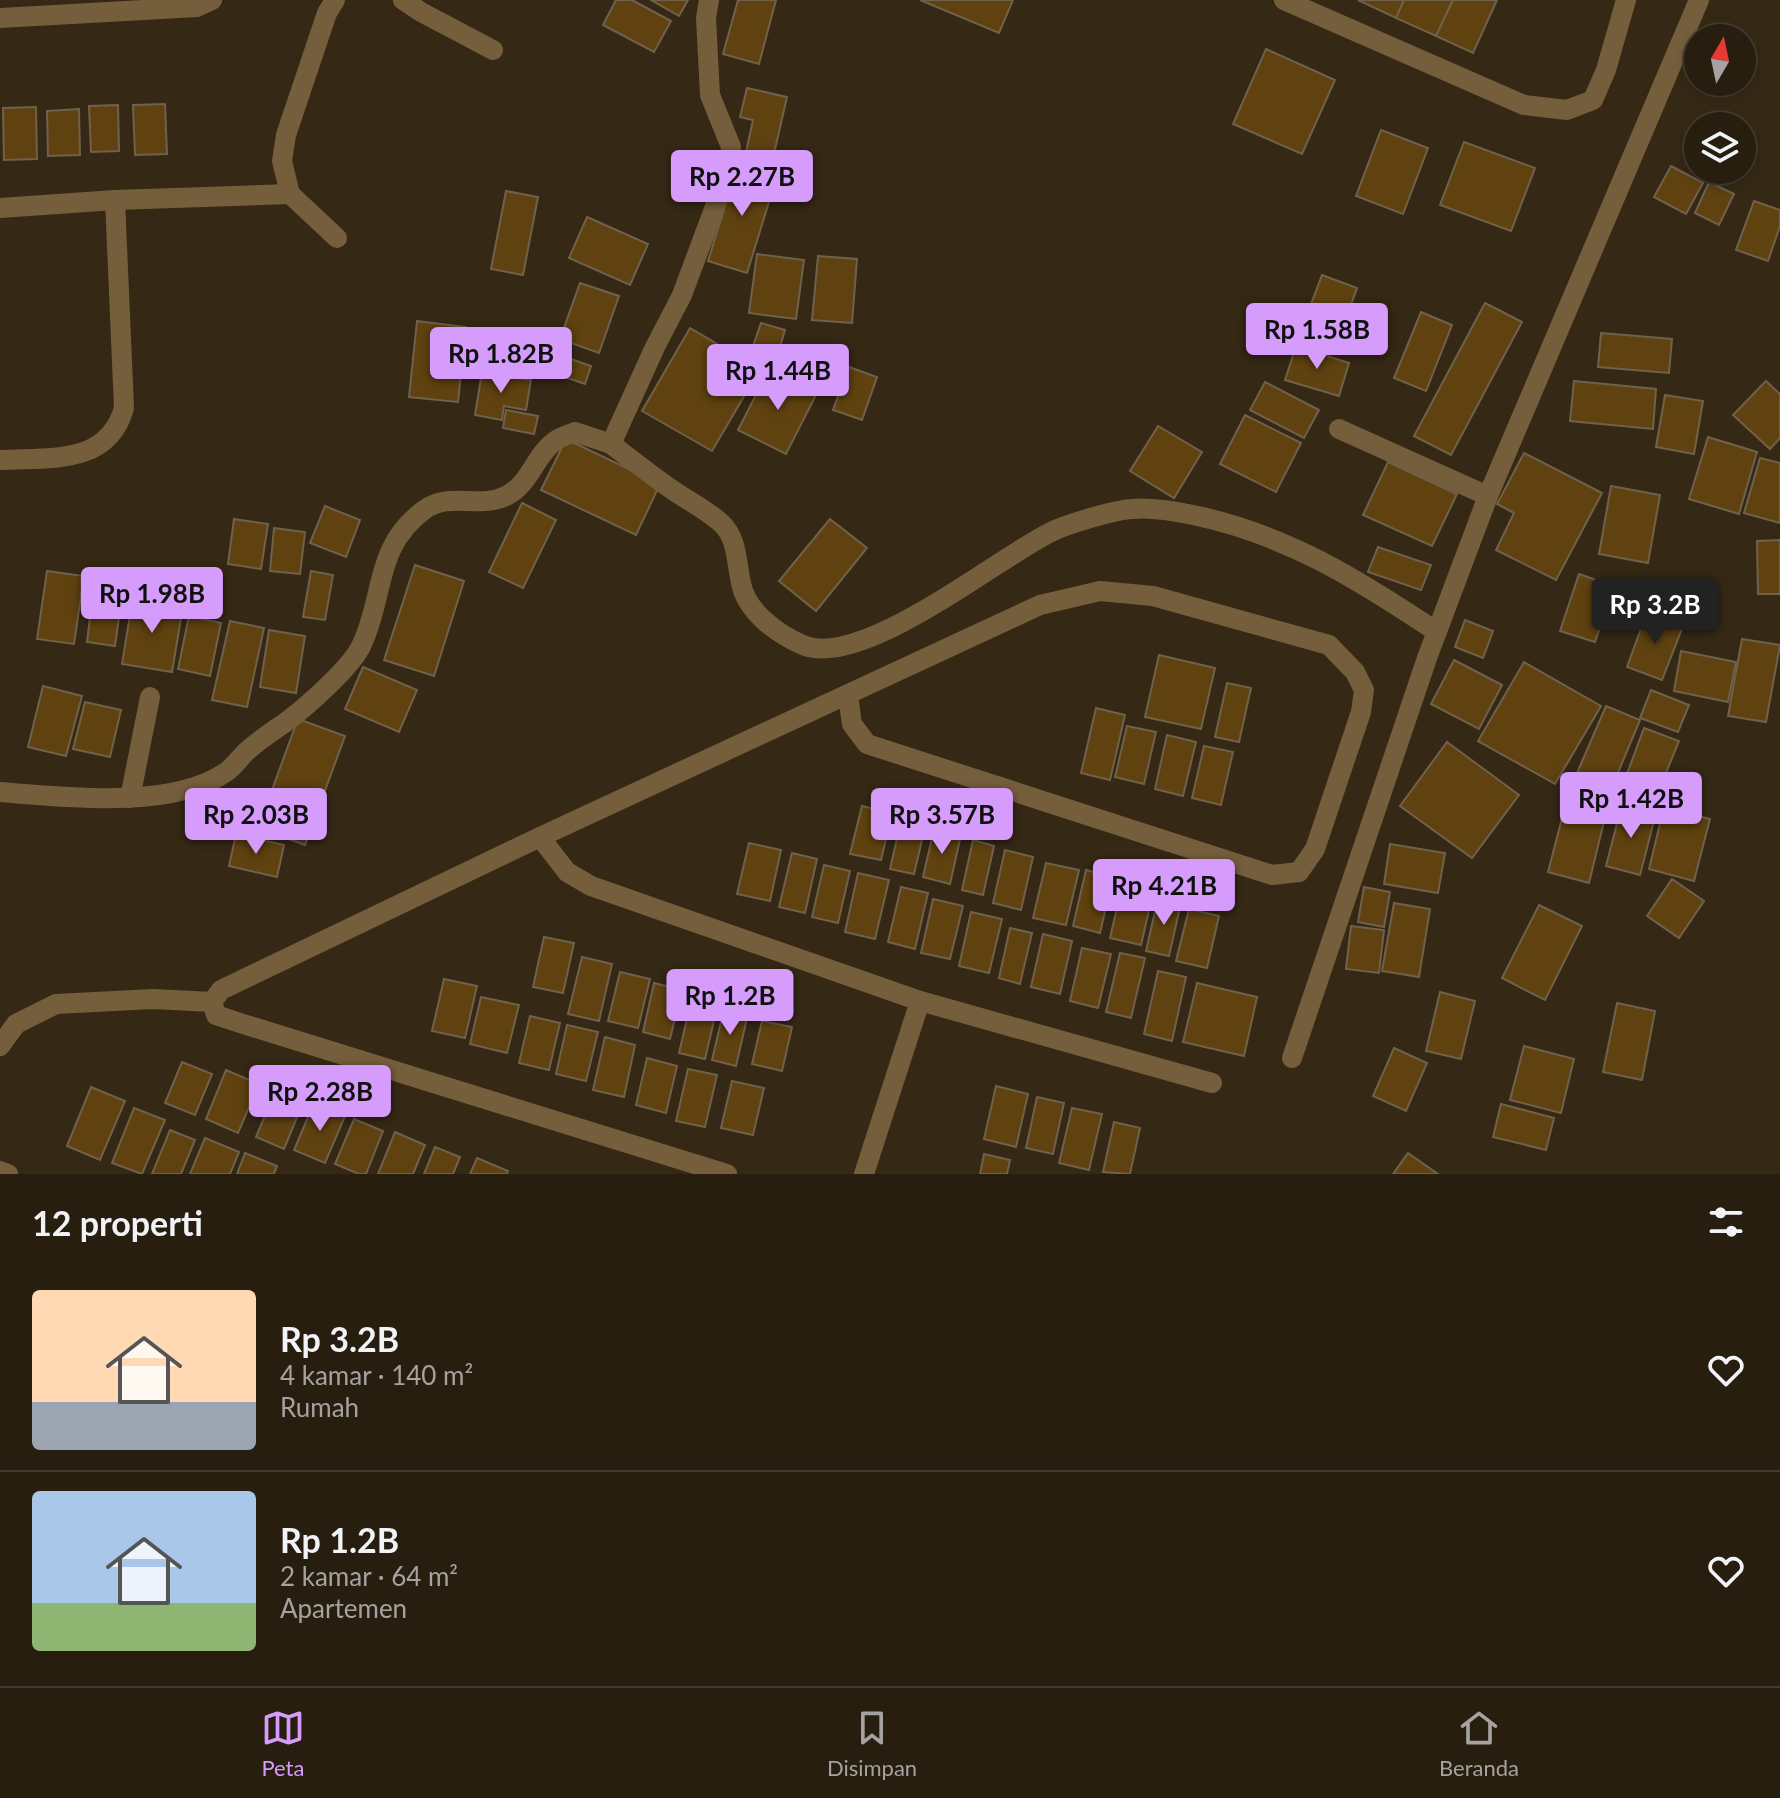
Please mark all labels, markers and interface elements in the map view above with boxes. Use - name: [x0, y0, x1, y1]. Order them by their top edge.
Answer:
- north arrow: [1684, 24, 1756, 96]
- map controls: [1684, 24, 1756, 184]
- button: layers: [1684, 112, 1756, 184]
- pin: Rp 2.27B: [659, 150, 825, 218]
- text: Rp 2.27B: [689, 160, 795, 192]
- pin: Rp 1.58B: [1234, 303, 1400, 371]
- text: Rp 1.58B: [1264, 313, 1370, 345]
- pin: Rp 1.82B: [418, 327, 584, 395]
- text: Rp 1.82B: [448, 337, 554, 369]
- pin: Rp 1.44B: [695, 344, 861, 412]
- text: Rp 1.44B: [725, 354, 831, 386]
- pin: Rp 1.98B: [69, 567, 235, 635]
- text: Rp 1.98B: [99, 577, 205, 609]
- pin: Rp 3.2B: [1581, 578, 1729, 646]
- text: Rp 3.2B: [1609, 588, 1701, 620]
- pin: Rp 1.42B: [1548, 772, 1714, 840]
- text: Rp 1.42B: [1578, 782, 1684, 814]
- pin: Rp 2.03B: [173, 788, 339, 856]
- pin: Rp 3.57B: [859, 788, 1025, 856]
- text: Rp 2.03B: [203, 798, 309, 830]
- text: Rp 3.57B: [889, 798, 995, 830]
- pin: Rp 4.21B: [1081, 859, 1247, 927]
- text: Rp 4.21B: [1111, 869, 1217, 901]
- pin: Rp 1.2B: [656, 969, 804, 1037]
- text: Rp 1.2B: [684, 979, 776, 1011]
- pin: Rp 2.28B: [237, 1065, 403, 1133]
- text: Rp 2.28B: [267, 1075, 373, 1107]
- icon: filters: [1704, 1200, 1748, 1244]
- text: 12 properti: [32, 1202, 203, 1243]
- text: Rp 3.2B: [280, 1318, 399, 1359]
- icon: home: [96, 1322, 192, 1418]
- icon: heart: [1704, 1348, 1748, 1392]
- text: 4 kamar · 140 m²: [280, 1359, 473, 1391]
- text: Rumah: [280, 1391, 359, 1423]
- text: Rp 1.2B: [280, 1519, 399, 1560]
- icon: home: [96, 1523, 192, 1619]
- icon: heart: [1704, 1549, 1748, 1593]
- text: 2 kamar · 64 m²: [280, 1560, 458, 1592]
- text: Apartemen: [280, 1592, 407, 1624]
- tab: Peta: [261, 1706, 305, 1781]
- tab: Disimpan: [827, 1706, 917, 1781]
- tab: Beranda: [1439, 1706, 1519, 1781]

